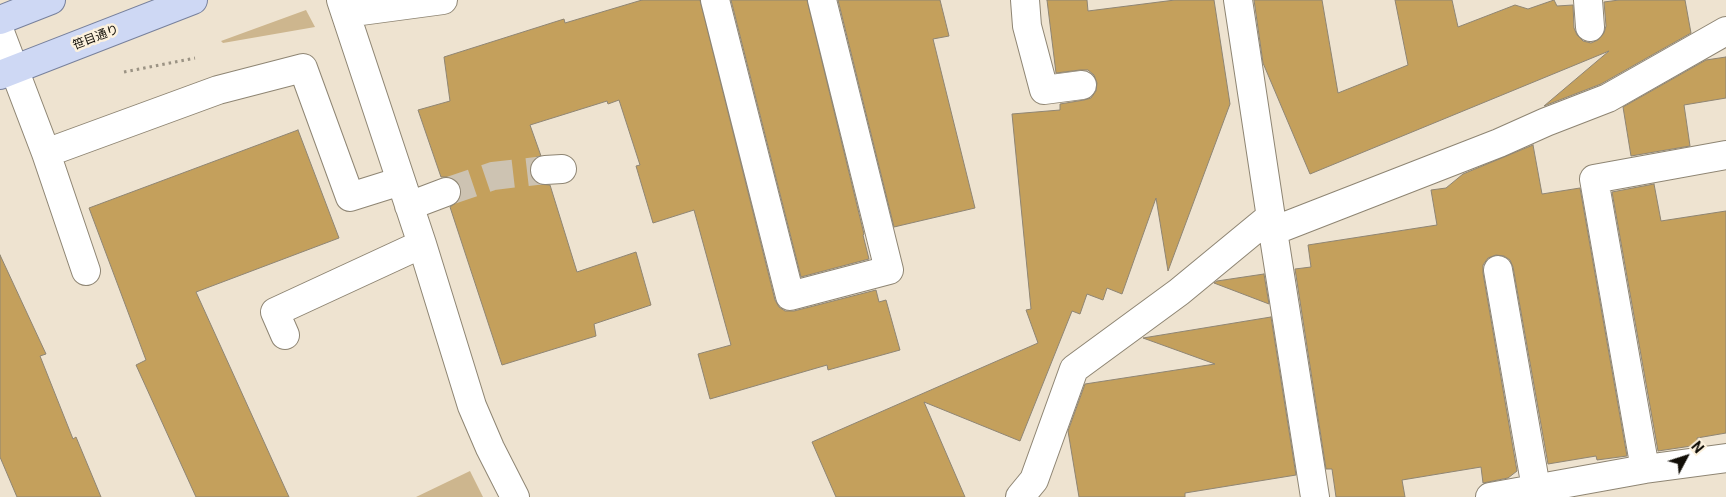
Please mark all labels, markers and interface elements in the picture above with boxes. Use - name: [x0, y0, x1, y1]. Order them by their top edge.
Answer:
- street label: 笹目通り: [71, 23, 121, 53]
- north arrow: [1661, 432, 1711, 482]
- text: N: [1688, 438, 1707, 456]

